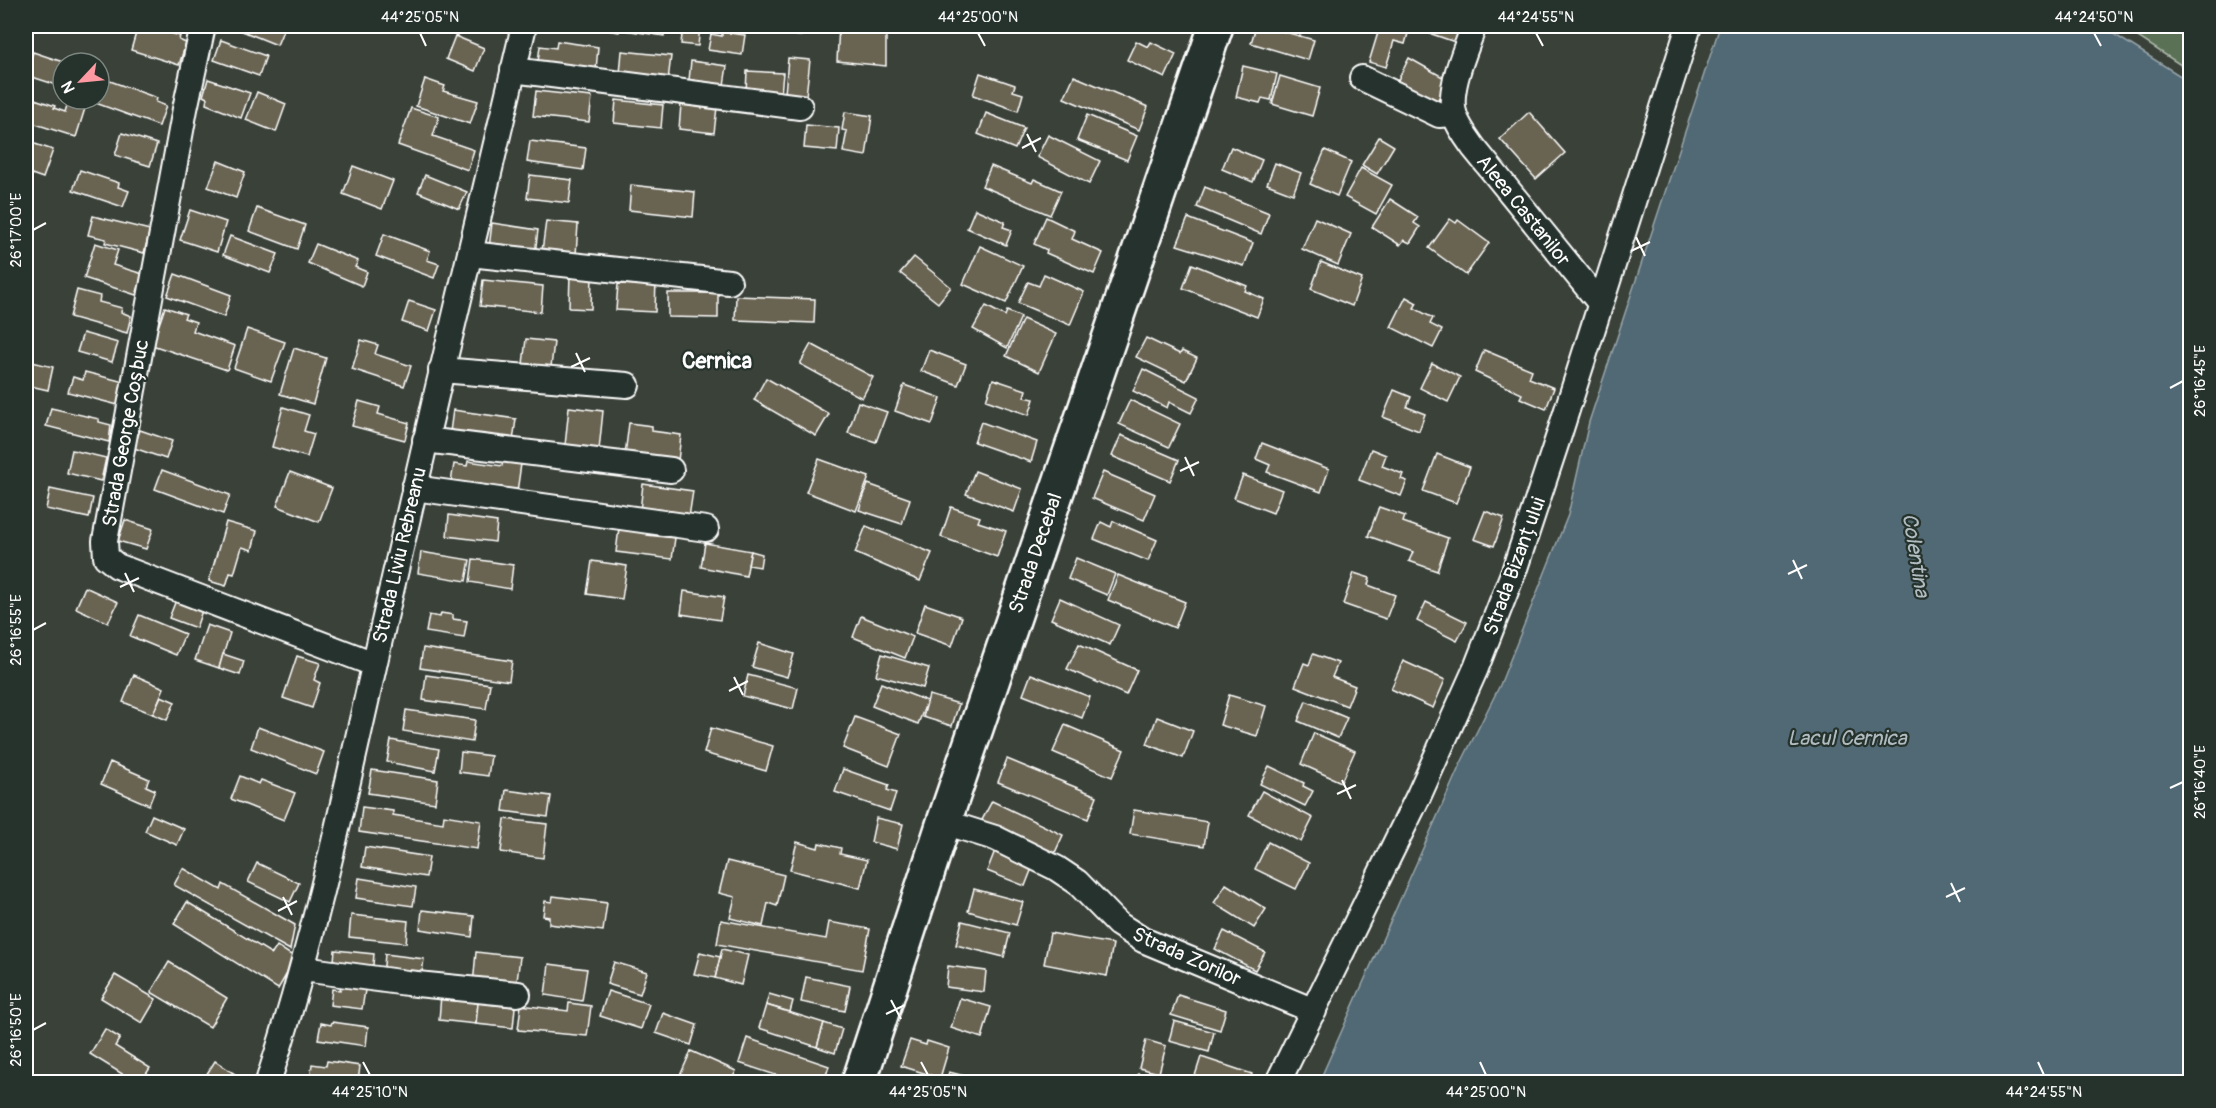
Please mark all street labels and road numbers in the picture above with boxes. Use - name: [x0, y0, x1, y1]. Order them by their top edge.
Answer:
- street label: Aleea Castanilor: [1471, 150, 1576, 271]
- street label: Strada George Coșbuc: [97, 337, 154, 529]
- street label: Strada Liviu Rebreanu: [367, 465, 432, 646]
- street label: Strada Decebal: [1003, 490, 1068, 617]
- street label: Strada Bizanțului: [1478, 494, 1551, 639]
- street label: Strada Zorilor: [1128, 921, 1245, 992]

